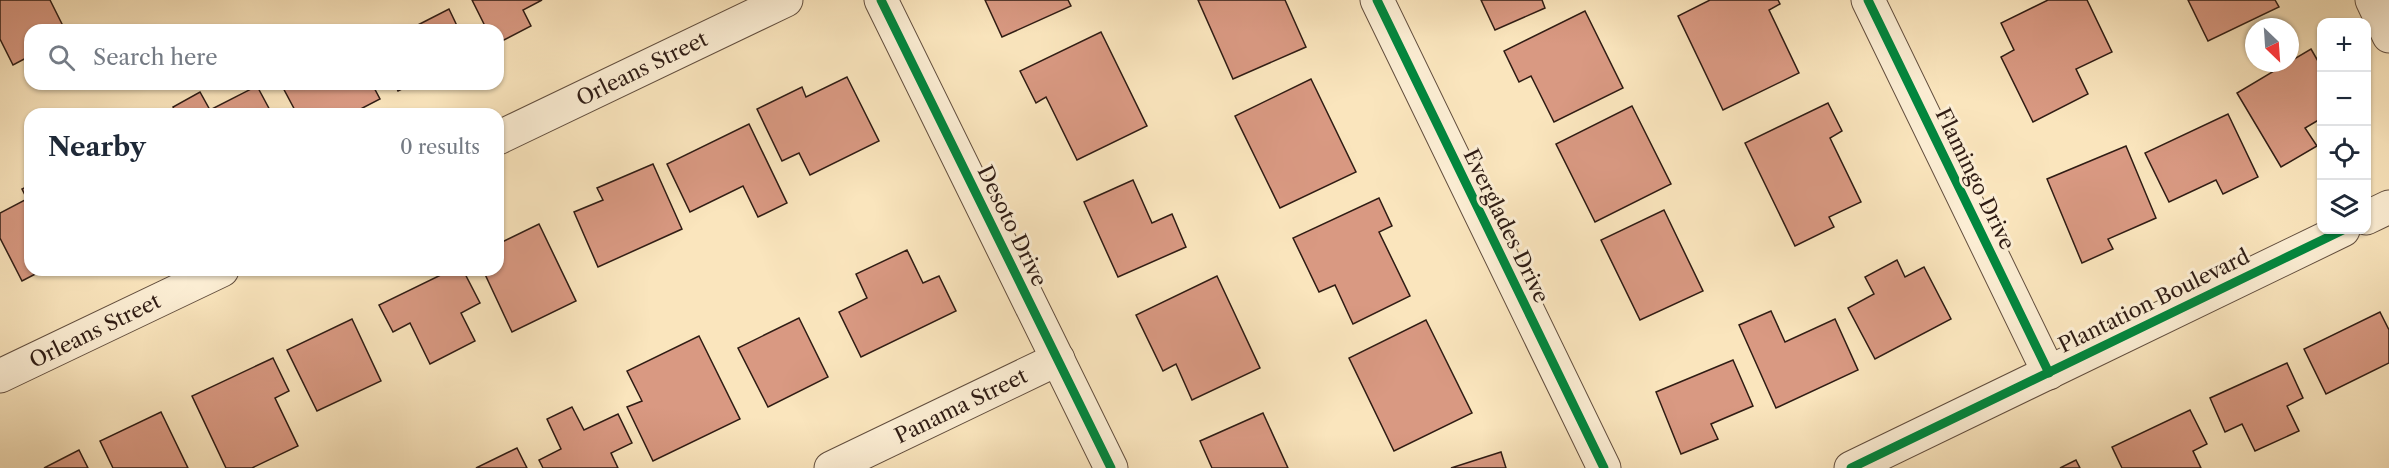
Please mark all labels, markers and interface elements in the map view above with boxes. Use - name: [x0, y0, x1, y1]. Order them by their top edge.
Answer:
- north arrow: [2245, 18, 2299, 72]
- map controls: [2317, 18, 2371, 234]
- button: +: [2317, 18, 2371, 72]
- search box: [24, 24, 504, 90]
- street label: Orleans Street: [572, 26, 712, 111]
- icon: search: [45, 41, 78, 74]
- text: Search here: [93, 44, 218, 71]
- button: −: [2317, 72, 2371, 126]
- street label: Flamingo Drive: [1930, 104, 2020, 253]
- button: locate: [2317, 126, 2371, 180]
- text: Nearby: [48, 131, 146, 163]
- text: 0 results: [400, 135, 480, 159]
- street label: Everglades Drive: [1458, 145, 1554, 307]
- street label: Desoto Drive: [972, 161, 1052, 290]
- button: layers: [2317, 180, 2371, 234]
- street label: Plantation Boulevard: [2054, 243, 2254, 358]
- street label: Orleans Street: [25, 288, 165, 373]
- street label: Panama Street: [890, 362, 1032, 448]

